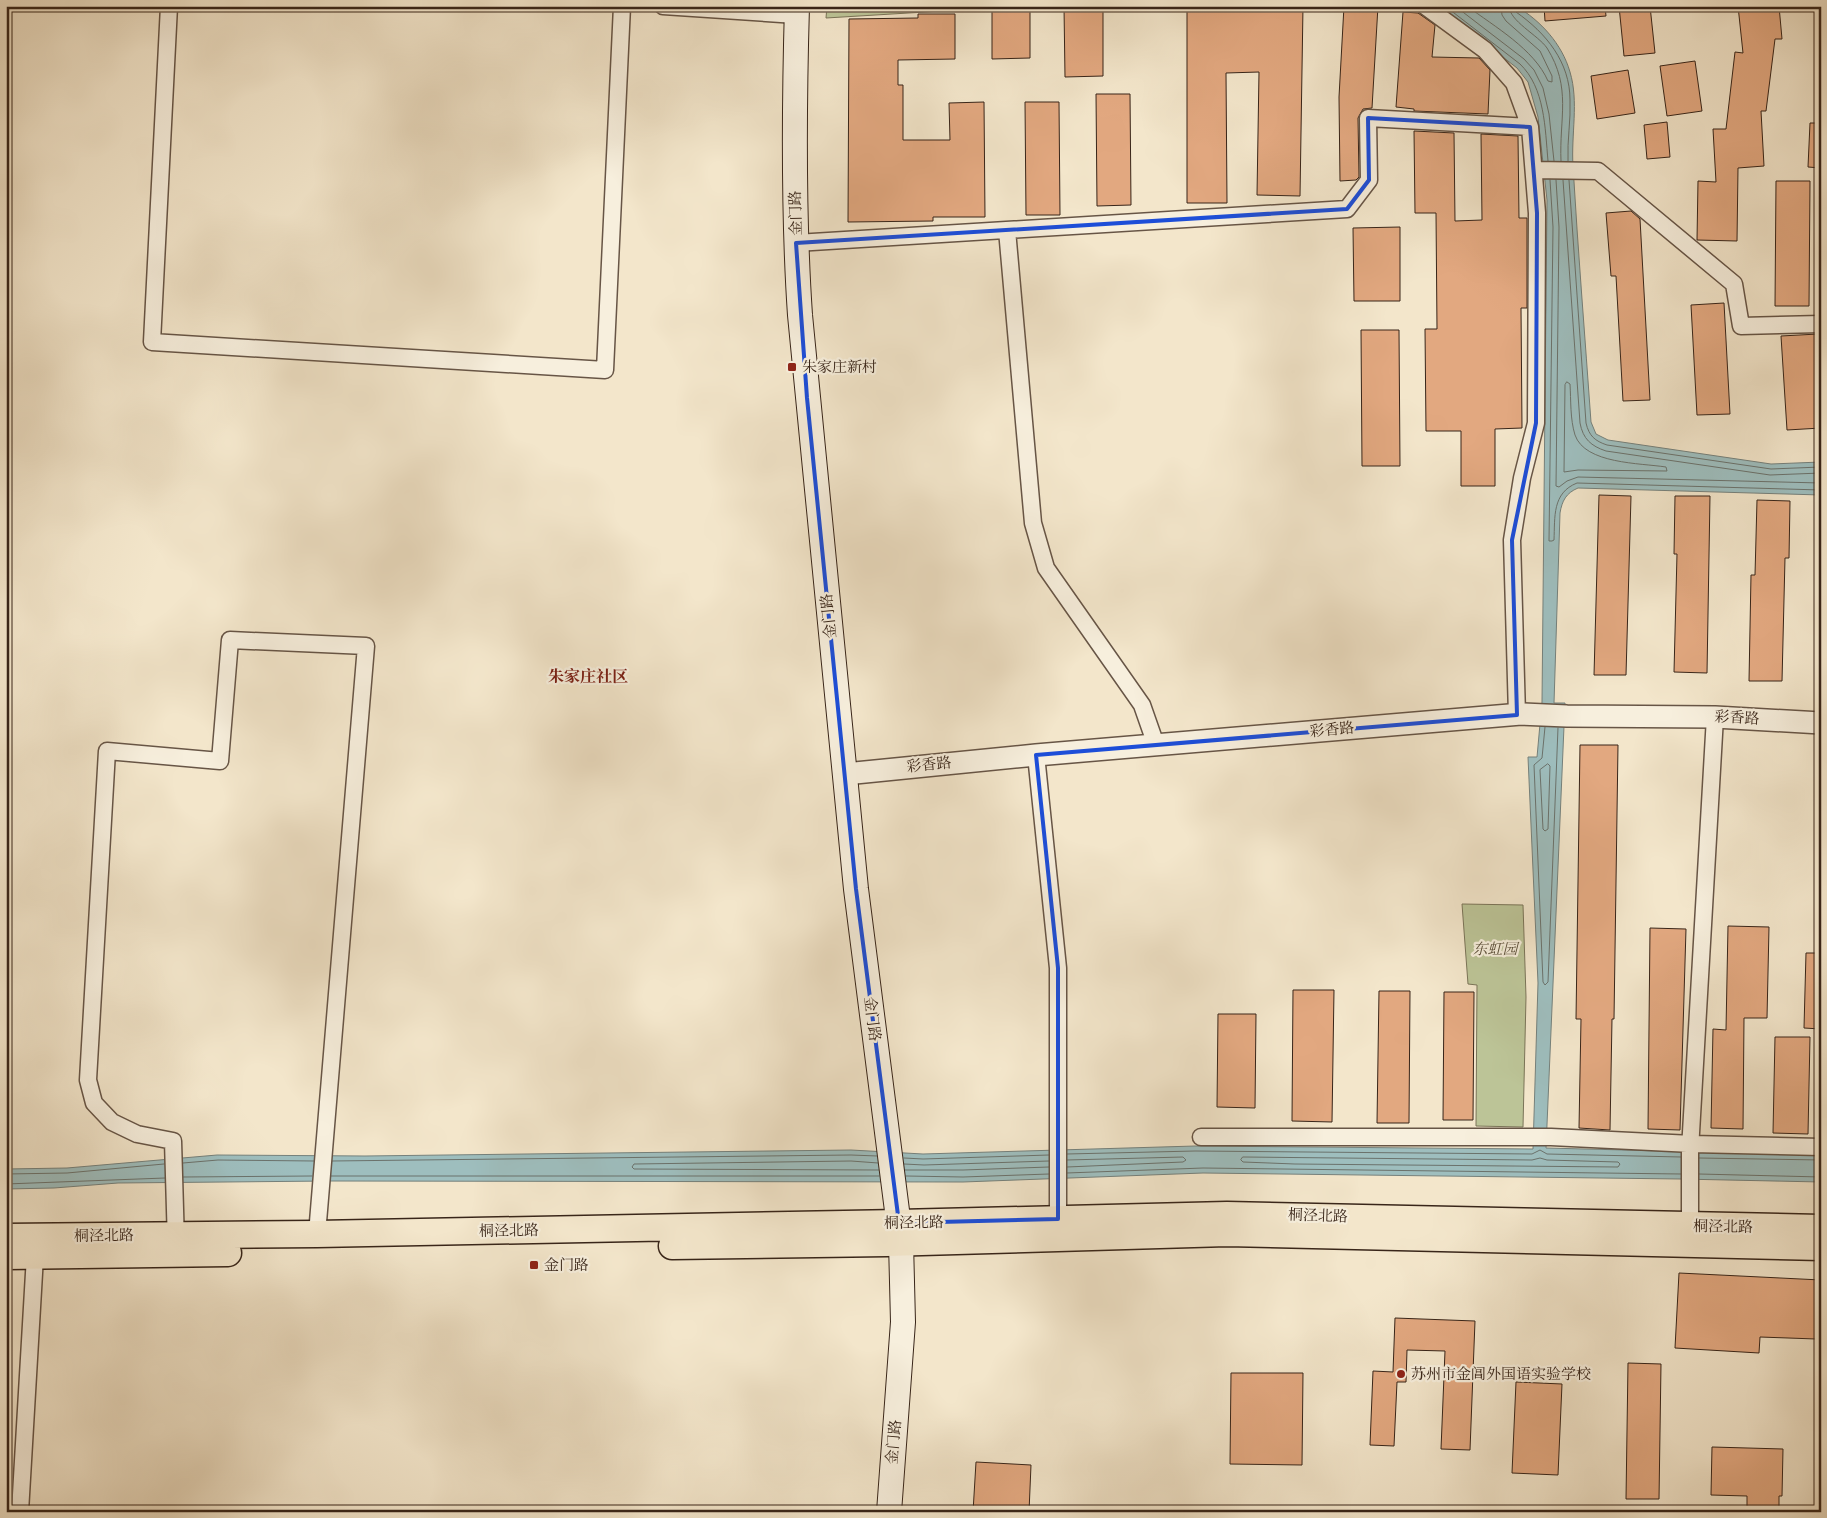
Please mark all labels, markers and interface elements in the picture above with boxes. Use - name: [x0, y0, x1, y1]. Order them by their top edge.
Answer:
- street label: 金门路: [786, 190, 806, 236]
- place label: 朱家庄新村: [802, 358, 877, 377]
- marker: 朱家庄新村: [786, 361, 798, 373]
- street label: 金门路: [817, 593, 841, 639]
- district label: 朱家庄社区: [548, 667, 628, 688]
- street label: 彩香路: [1714, 707, 1760, 729]
- street label: 彩香路: [1309, 719, 1355, 741]
- street label: 彩香路: [906, 753, 952, 777]
- park label: 东虹园: [1472, 940, 1519, 959]
- street label: 金门路: [860, 996, 884, 1042]
- street label: 桐泾北路: [1288, 1205, 1348, 1227]
- street label: 桐泾北路: [884, 1213, 944, 1233]
- street label: 桐泾北路: [1693, 1217, 1753, 1237]
- street label: 桐泾北路: [479, 1221, 539, 1241]
- street label: 桐泾北路: [74, 1226, 134, 1246]
- place label: 金门路: [544, 1256, 589, 1275]
- marker: 金门路: [528, 1259, 540, 1271]
- place label: 苏州市金阊外国语实验学校: [1411, 1365, 1591, 1384]
- marker: 苏州市金阊外国语实验学校: [1395, 1368, 1407, 1380]
- street label: 金门路: [883, 1419, 905, 1465]

